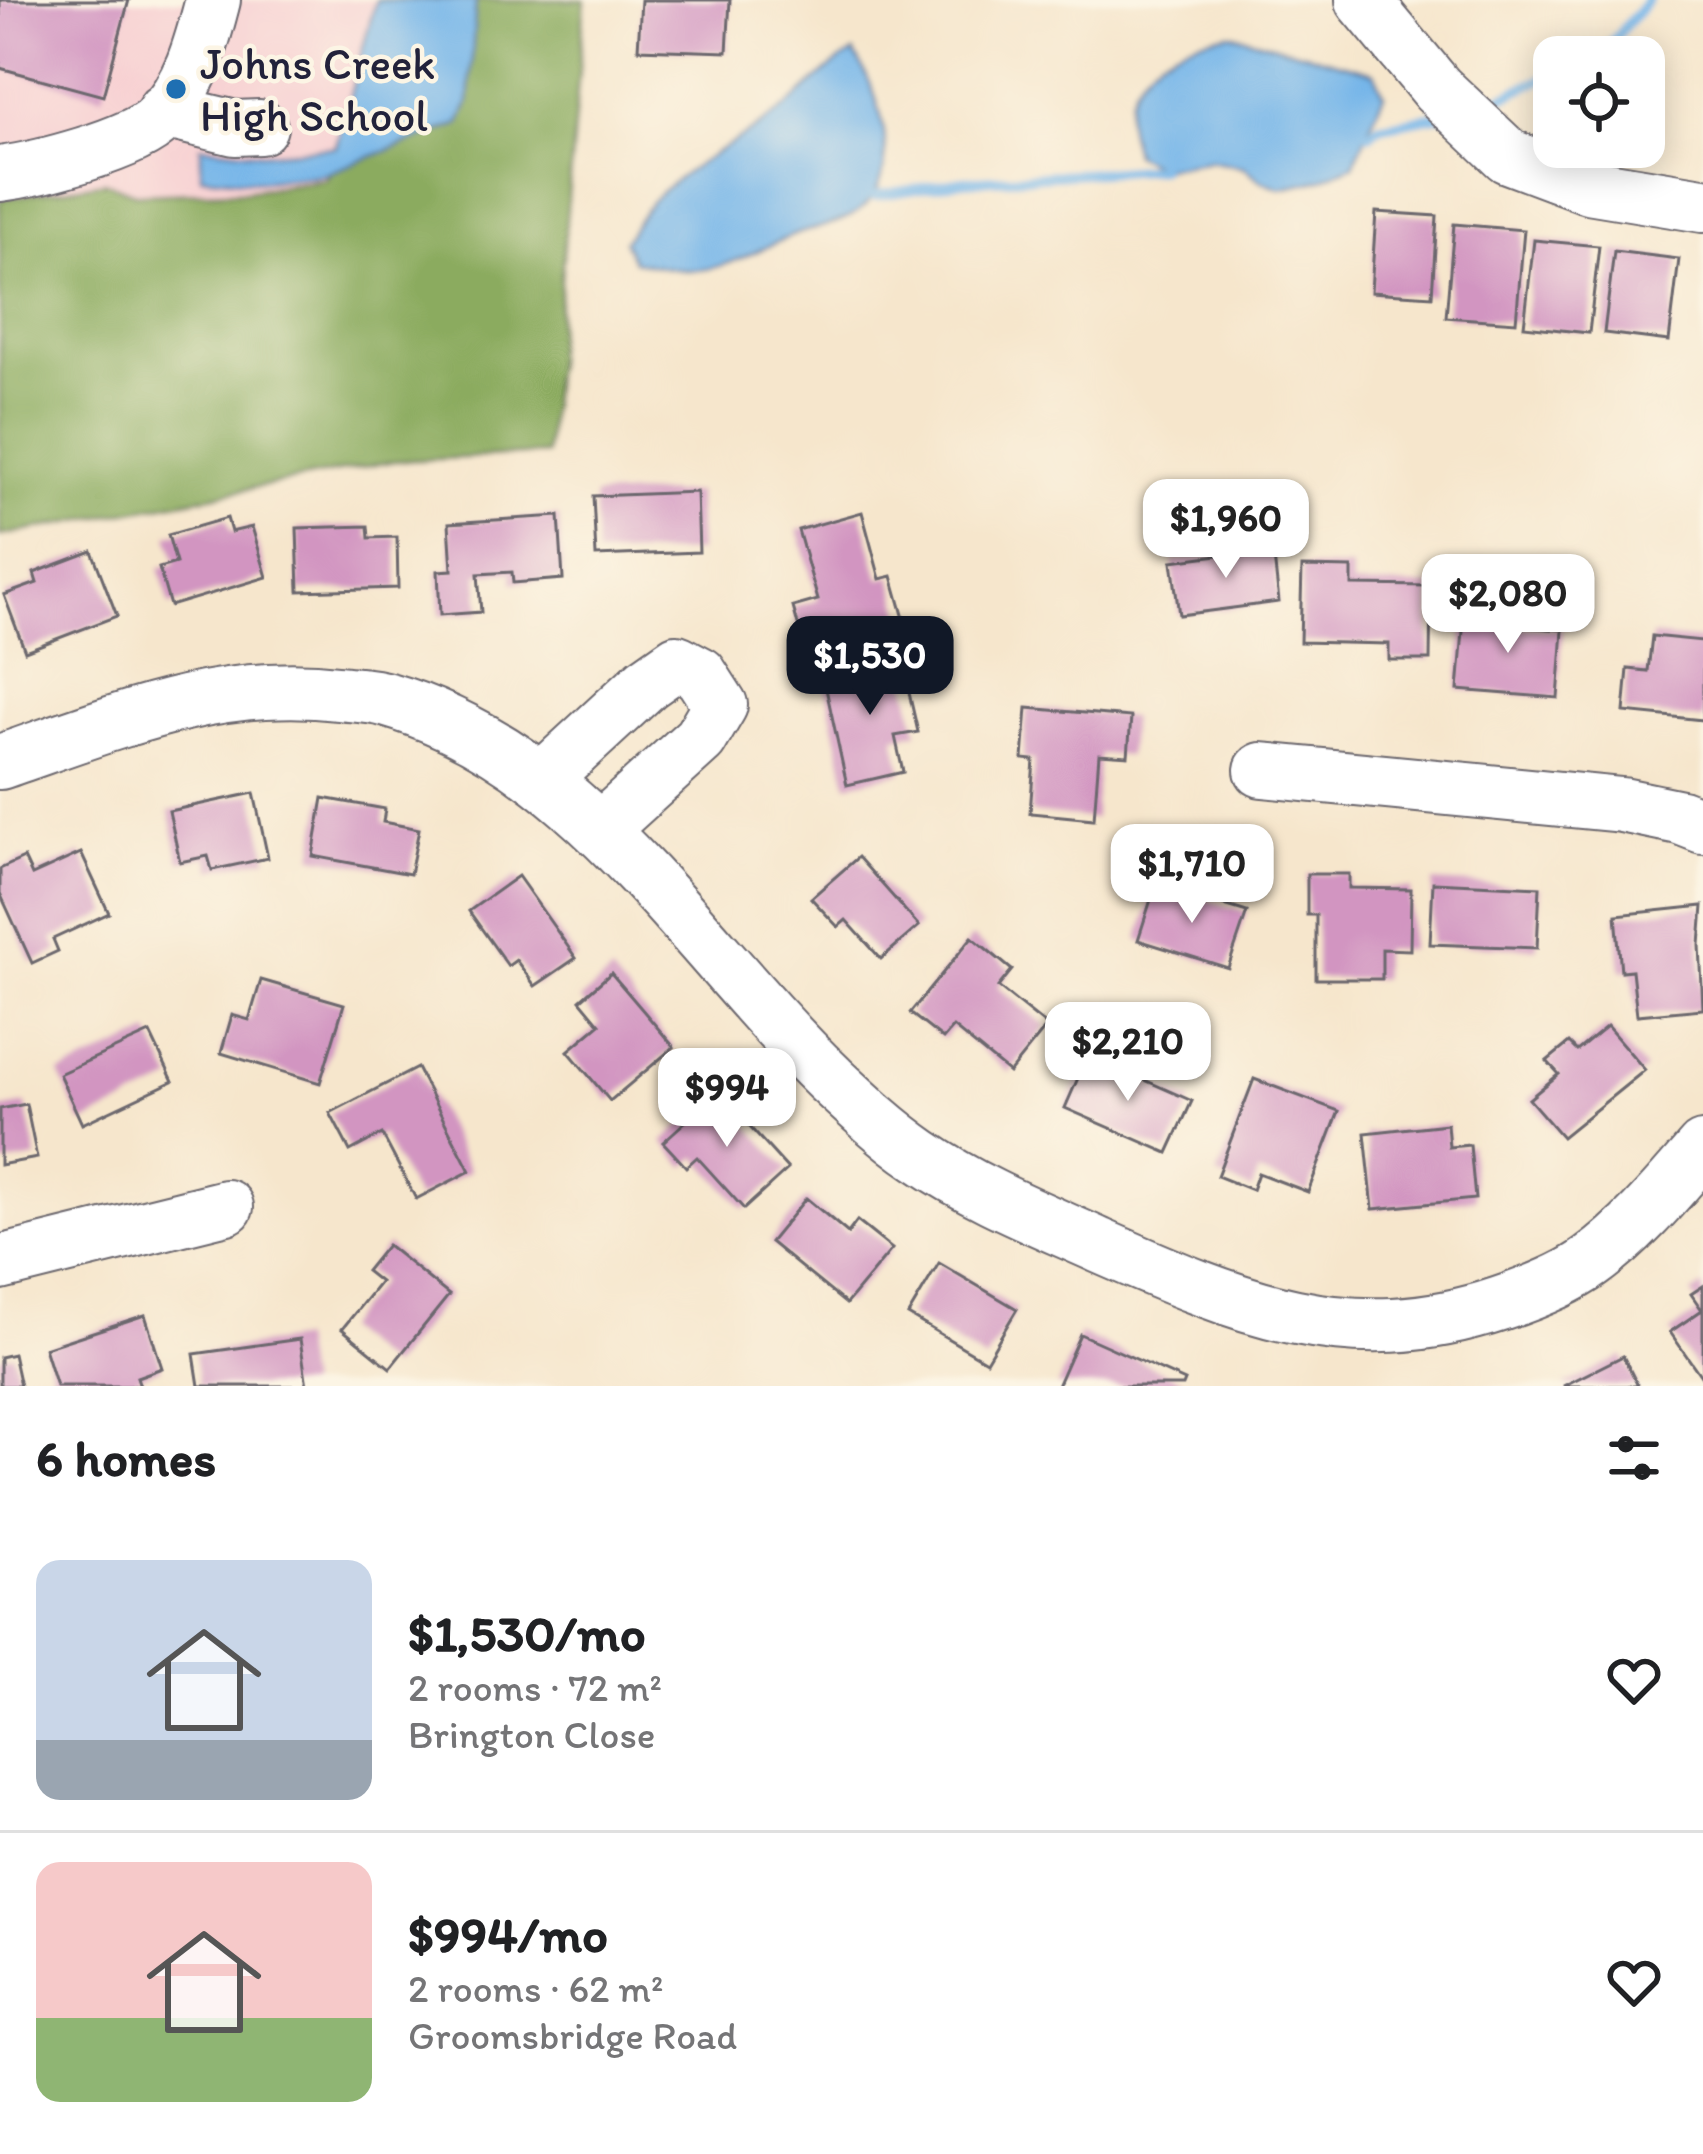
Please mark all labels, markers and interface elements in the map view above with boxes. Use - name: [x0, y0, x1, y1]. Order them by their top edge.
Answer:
- place label: Johns Creek High School: [200, 36, 435, 142]
- map controls: [1533, 36, 1665, 168]
- button: locate: [1533, 36, 1665, 168]
- marker: Johns Creek High School: [163, 76, 189, 102]
- pin: $1,960: [1128, 479, 1324, 581]
- text: $1,960: [1170, 494, 1282, 541]
- pin: $2,080: [1410, 554, 1606, 656]
- text: $2,080: [1449, 569, 1567, 616]
- pin: $1,530: [772, 616, 968, 718]
- text: $1,530: [814, 631, 926, 678]
- pin: $1,710: [1094, 824, 1290, 926]
- text: $1,710: [1138, 839, 1246, 886]
- pin: $2,210: [1030, 1002, 1226, 1104]
- text: $2,210: [1072, 1017, 1184, 1064]
- pin: $994: [656, 1048, 798, 1150]
- text: $994: [685, 1063, 769, 1110]
- icon: filters: [1601, 1425, 1667, 1491]
- text: 6 homes: [36, 1428, 216, 1489]
- text: $1,530/mo: [408, 1603, 646, 1664]
- icon: home: [132, 1608, 276, 1752]
- icon: heart: [1601, 1647, 1667, 1713]
- text: 2 rooms · 72 m²: [408, 1664, 662, 1711]
- text: Brington Close: [408, 1711, 655, 1758]
- text: $994/mo: [408, 1904, 608, 1965]
- icon: home: [132, 1910, 276, 2054]
- icon: heart: [1601, 1949, 1667, 2015]
- text: 2 rooms · 62 m²: [408, 1965, 663, 2012]
- text: Groomsbridge Road: [408, 2012, 737, 2059]

